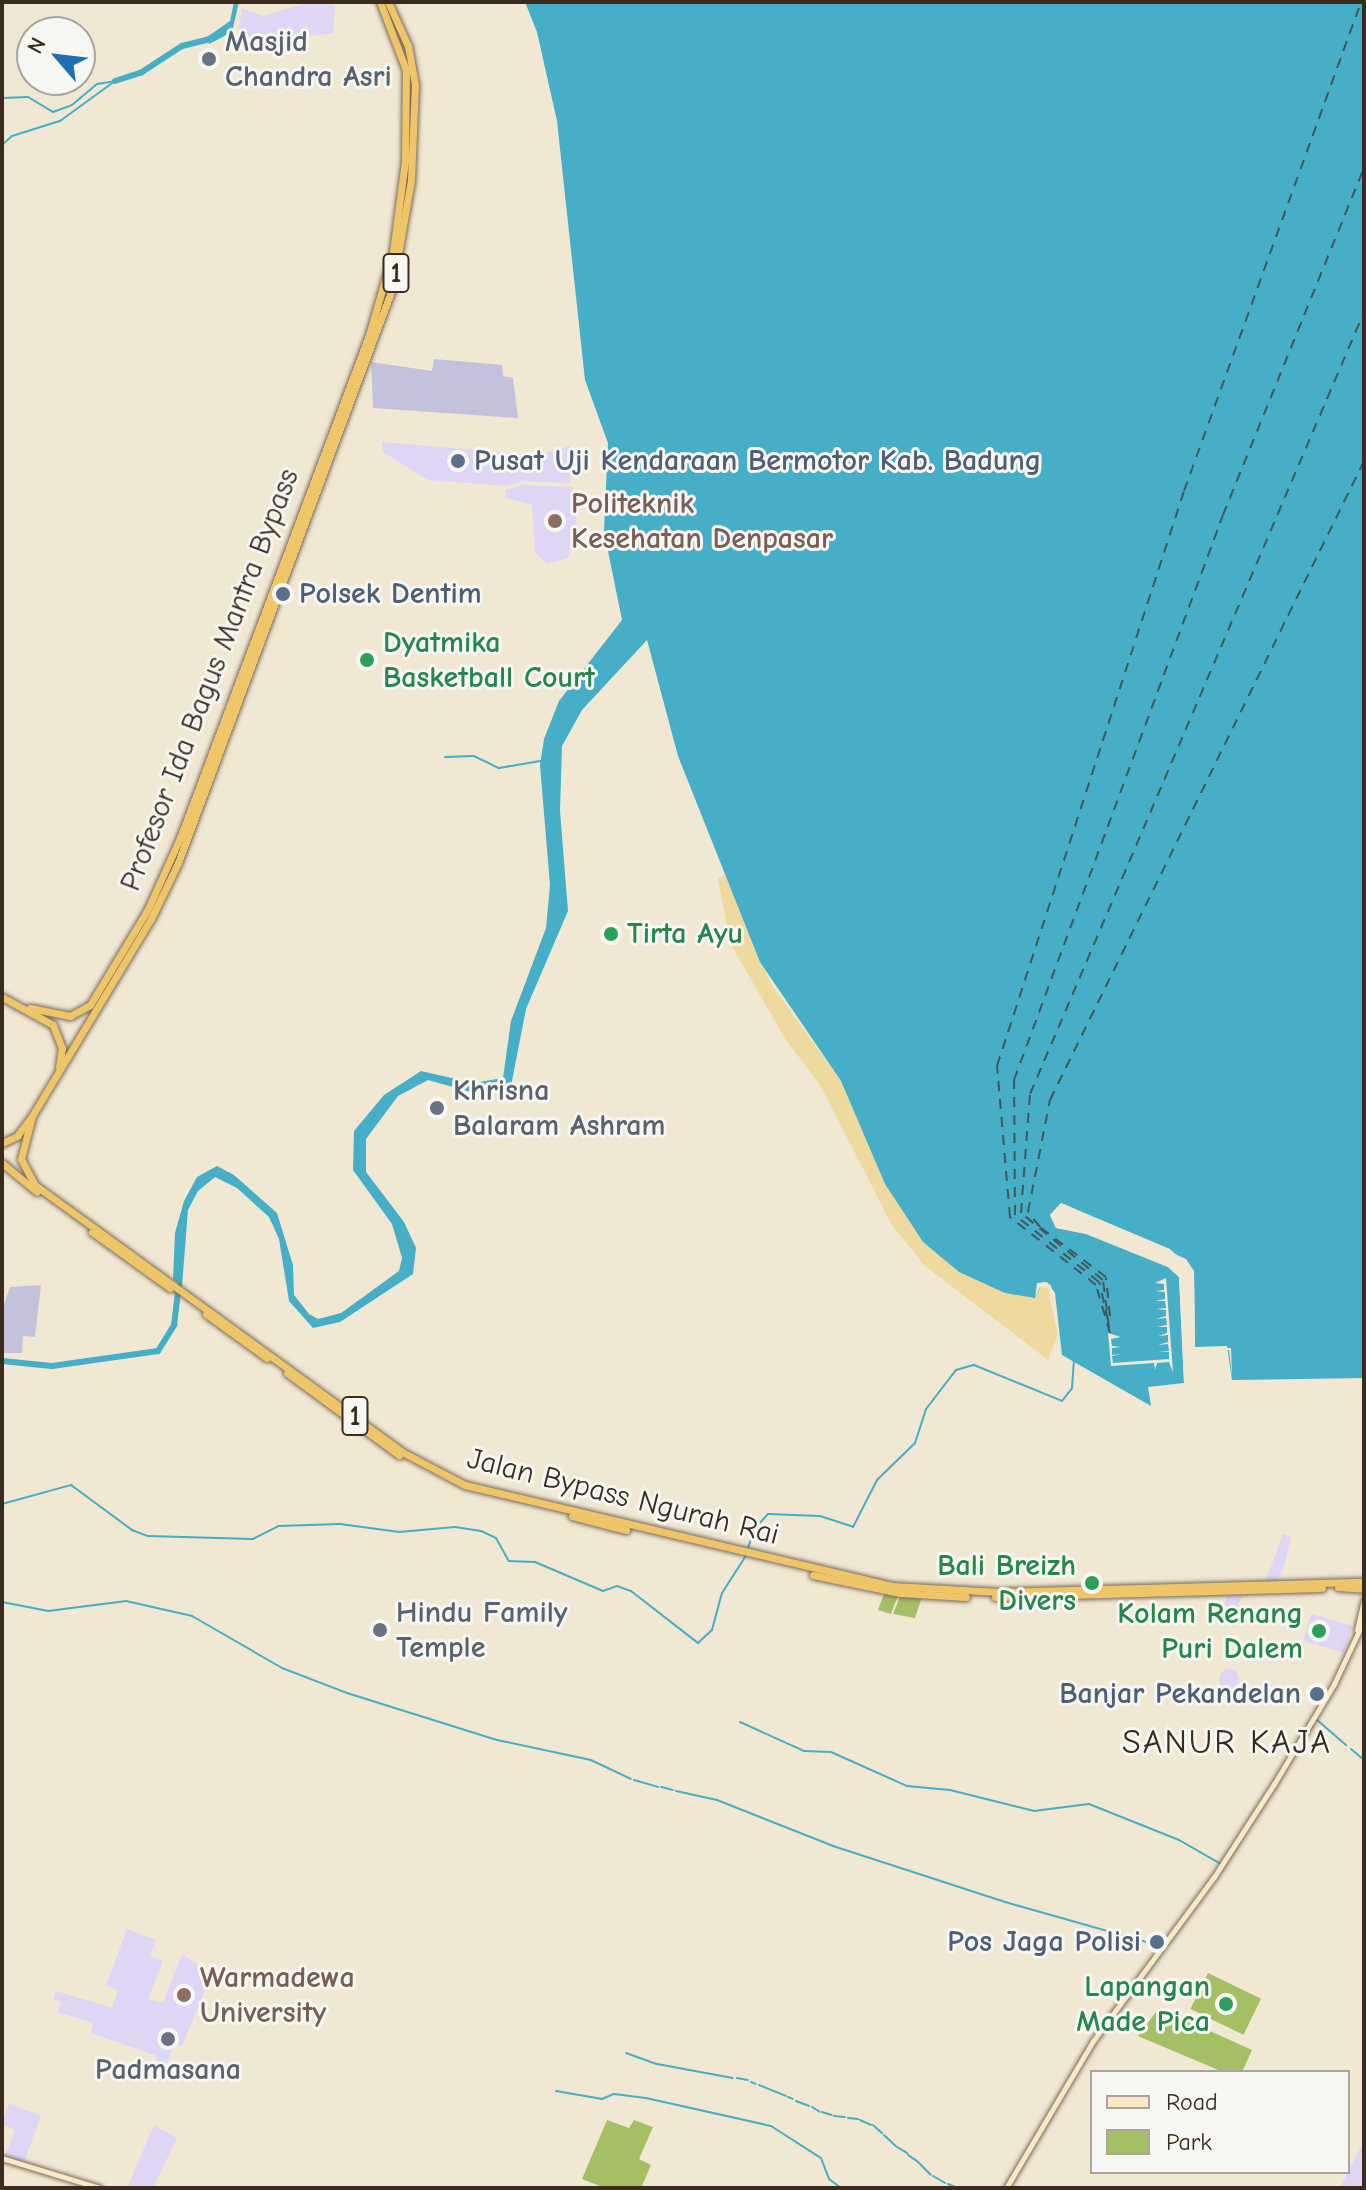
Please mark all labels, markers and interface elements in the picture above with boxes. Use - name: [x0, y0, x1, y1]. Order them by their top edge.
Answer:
- north arrow: [16, 16, 96, 96]
- place label: Masjid Chandra Asri: [225, 24, 392, 94]
- text: N: [22, 33, 51, 58]
- marker: Masjid Chandra Asri: [200, 50, 218, 68]
- road number: 1: [382, 249, 410, 297]
- place label: Pusat Uji Kendaraan Bermotor Kab. Badung: [474, 443, 1041, 479]
- marker: Pusat Uji Kendaraan Bermotor Kab. Badung: [449, 452, 467, 470]
- street label: Profesor Ida Bagus Mantra Bypass: [113, 464, 307, 896]
- place label: Politeknik Kesehatan Denpasar: [571, 486, 833, 556]
- marker: Politeknik Kesehatan Denpasar: [546, 512, 564, 530]
- place label: Polsek Dentim: [299, 576, 482, 612]
- marker: Polsek Dentim: [274, 585, 292, 603]
- place label: Dyatmika Basketball Court: [383, 625, 595, 696]
- marker: Dyatmika Basketball Court: [358, 651, 376, 669]
- place label: Tirta Ayu: [627, 916, 743, 952]
- marker: Tirta Ayu: [602, 925, 620, 943]
- place label: Khrisna Balaram Ashram: [453, 1073, 665, 1144]
- marker: Khrisna Balaram Ashram: [428, 1099, 446, 1117]
- road number: 1: [341, 1392, 369, 1440]
- street label: Jalan Bypass Ngurah Rai: [463, 1441, 783, 1553]
- place label: Bali Breizh Divers: [937, 1548, 1076, 1618]
- marker: Bali Breizh Divers: [1083, 1574, 1101, 1592]
- place label: Hindu Family Temple: [396, 1595, 568, 1666]
- place label: Kolam Renang Puri Dalem: [1117, 1596, 1303, 1666]
- marker: Hindu Family Temple: [371, 1621, 389, 1639]
- marker: Kolam Renang Puri Dalem: [1310, 1622, 1328, 1640]
- place label: Banjar Pekandelan: [1059, 1676, 1301, 1712]
- marker: Banjar Pekandelan: [1308, 1685, 1326, 1703]
- district label: SANUR KAJA: [1122, 1723, 1332, 1763]
- place label: Pos Jaga Polisi: [947, 1924, 1141, 1960]
- marker: Pos Jaga Polisi: [1148, 1933, 1166, 1951]
- place label: Warmadewa University: [200, 1960, 355, 2030]
- place label: Lapangan Made Pica: [1076, 1969, 1210, 2040]
- marker: Warmadewa University: [175, 1986, 193, 2004]
- marker: Lapangan Made Pica: [1217, 1995, 1235, 2013]
- marker: Padmasana: [159, 2030, 177, 2048]
- place label: Padmasana: [95, 2052, 241, 2088]
- legend: [1090, 2070, 1350, 2174]
- text: Road: [1166, 2088, 1218, 2116]
- text: Park: [1166, 2128, 1212, 2156]

